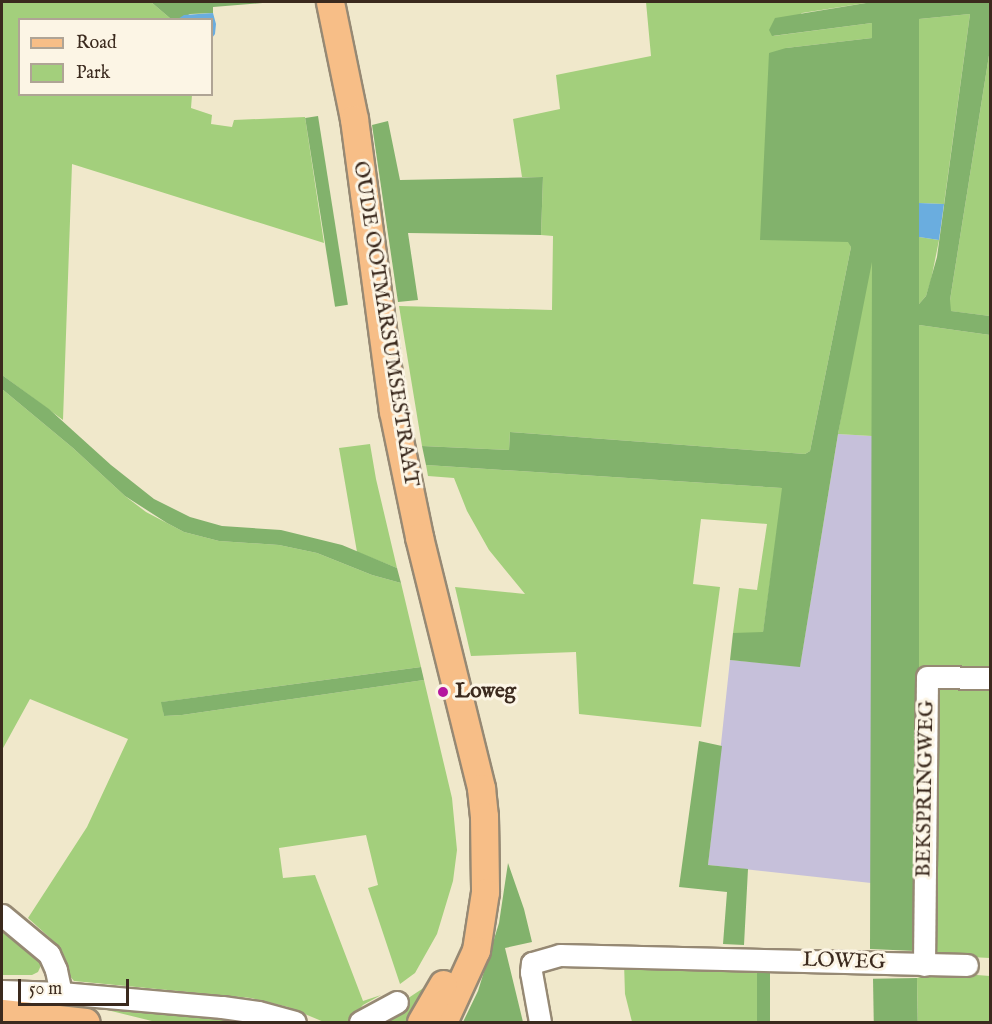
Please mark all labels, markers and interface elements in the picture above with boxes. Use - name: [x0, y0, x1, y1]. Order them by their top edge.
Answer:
- legend: [18, 18, 213, 96]
- text: Road: [76, 32, 117, 55]
- text: Park: [76, 62, 110, 85]
- street label: OUDE OOTMARSUMSESTRAAT: [347, 159, 423, 489]
- place label: Loweg: [455, 679, 516, 705]
- marker: Loweg: [436, 685, 450, 699]
- street label: BEKSPRINGWEG: [912, 700, 940, 878]
- street label: LOWEG: [802, 948, 886, 976]
- scale bar: [21, 967, 132, 1005]
- text: 50 m: [29, 978, 62, 1001]

